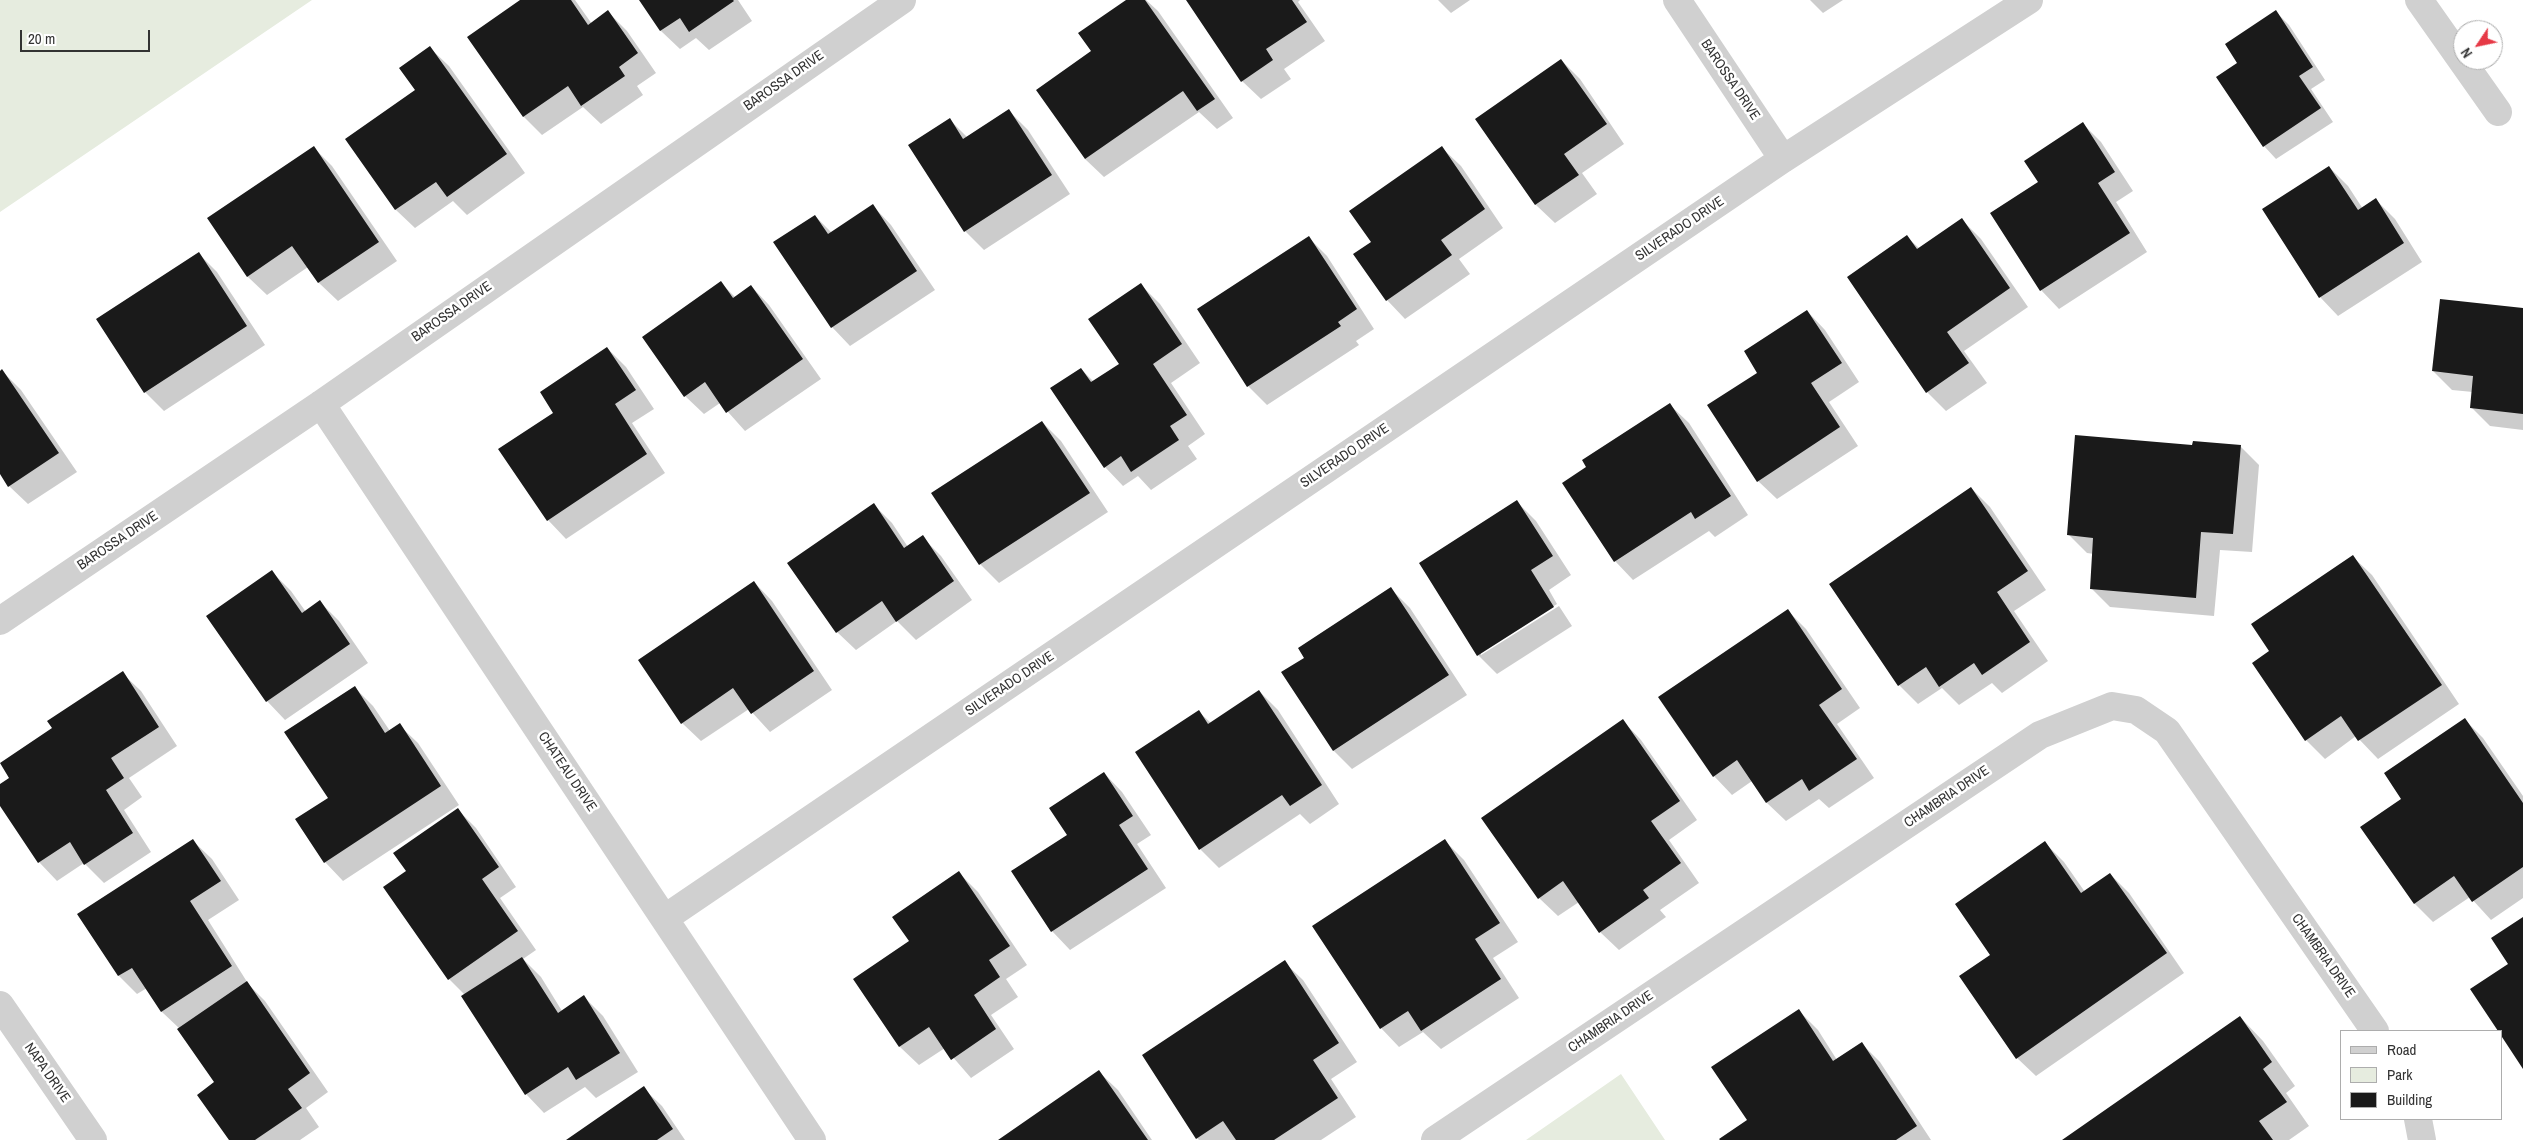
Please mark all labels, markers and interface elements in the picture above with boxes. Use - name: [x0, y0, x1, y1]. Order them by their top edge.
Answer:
- scale bar: [22, 20, 152, 52]
- north arrow: [2453, 20, 2503, 70]
- text: 20 m: [28, 28, 55, 49]
- street label: BAROSSA DRIVE: [1697, 36, 1763, 124]
- text: N: [2457, 44, 2476, 61]
- street label: BAROSSA DRIVE: [741, 47, 827, 115]
- street label: SILVERADO DRIVE: [1633, 193, 1727, 265]
- street label: BAROSSA DRIVE: [409, 278, 495, 346]
- street label: SILVERADO DRIVE: [1298, 420, 1392, 492]
- street label: BAROSSA DRIVE: [74, 508, 162, 574]
- street label: SILVERADO DRIVE: [963, 648, 1057, 720]
- street label: CHATEAU DRIVE: [534, 729, 600, 815]
- street label: CHAMBRIA DRIVE: [1901, 762, 1993, 832]
- street label: CHAMBRIA DRIVE: [2288, 911, 2358, 1001]
- street label: CHAMBRIA DRIVE: [1565, 987, 1657, 1057]
- legend: [2340, 1030, 2503, 1120]
- text: Road: [2387, 1039, 2416, 1060]
- street label: NAPA DRIVE: [20, 1040, 74, 1106]
- text: Park: [2387, 1064, 2412, 1085]
- text: Building: [2387, 1089, 2432, 1110]

